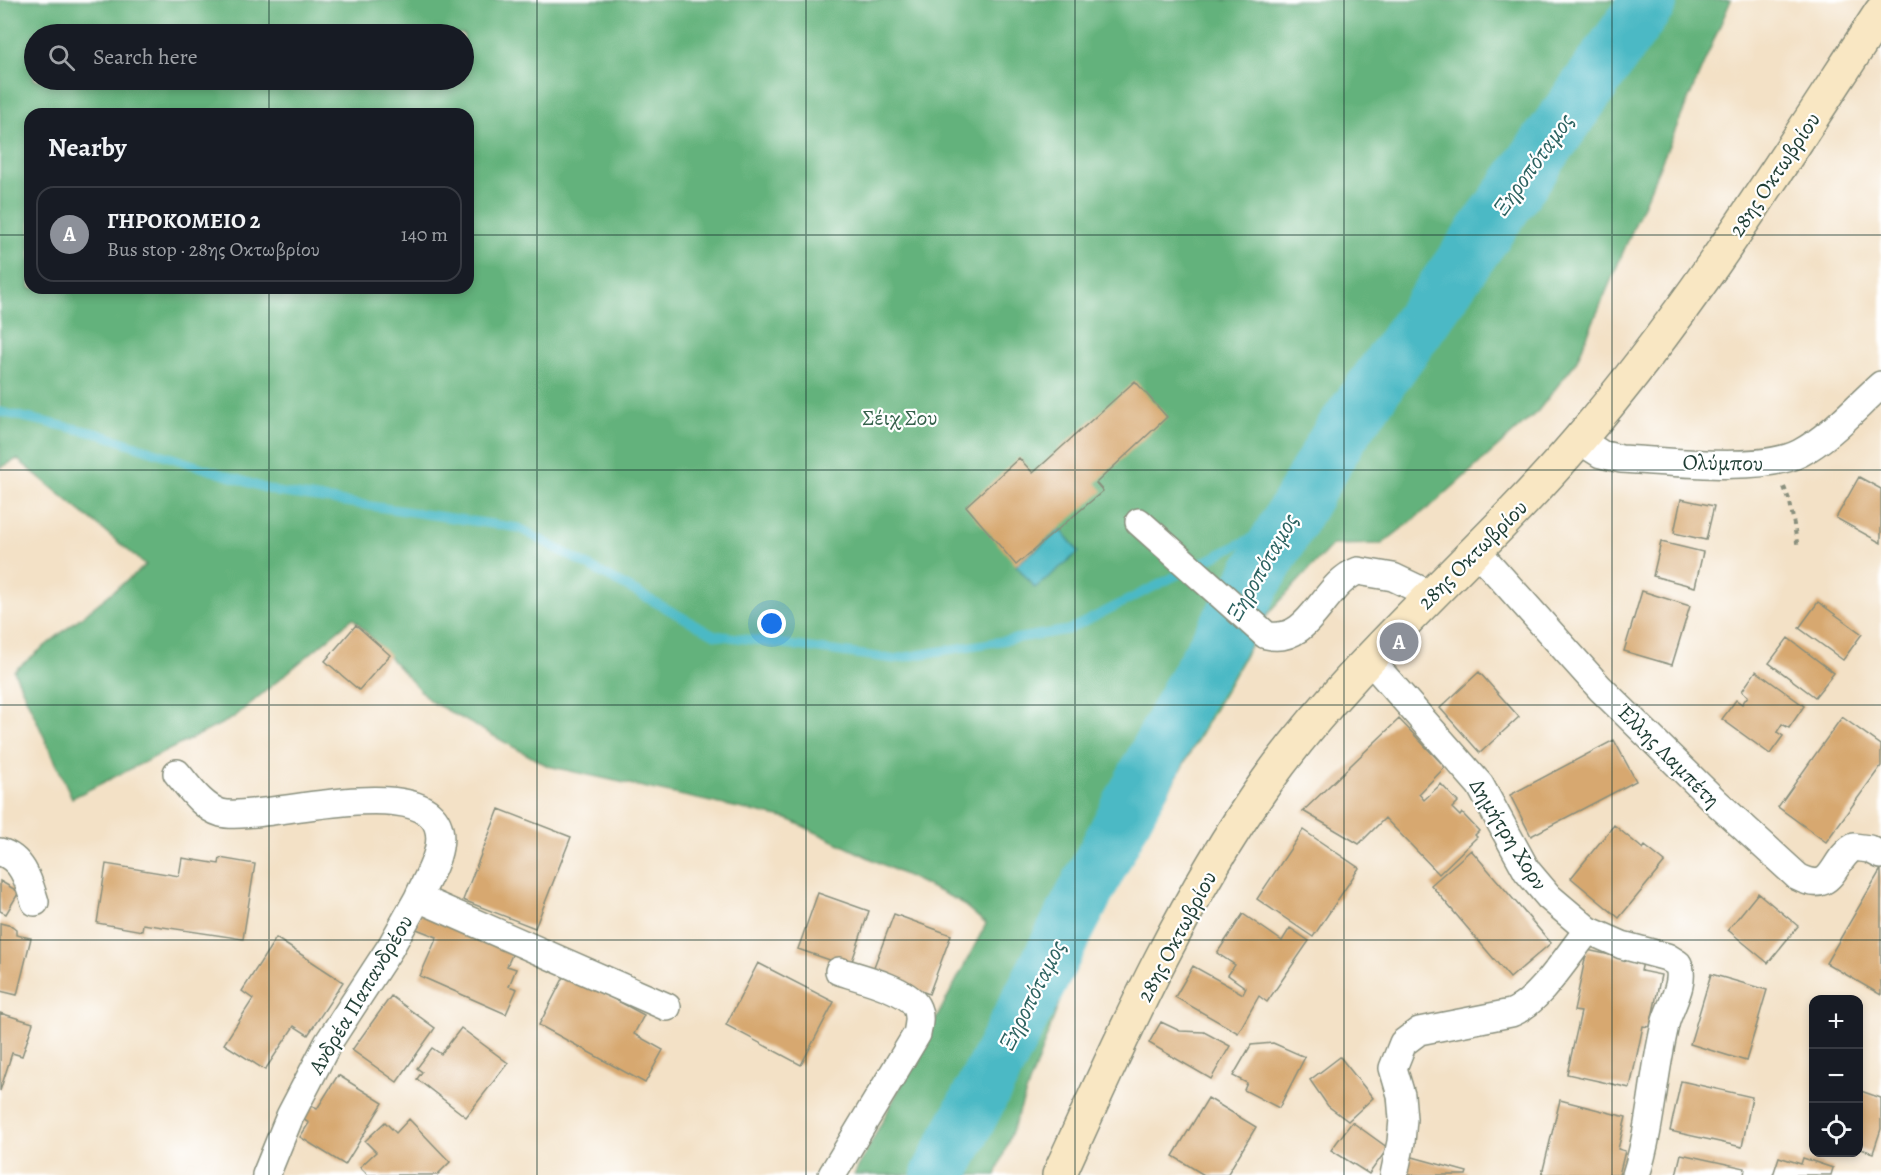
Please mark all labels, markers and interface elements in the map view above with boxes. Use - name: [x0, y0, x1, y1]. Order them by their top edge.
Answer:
- search box: [24, 24, 474, 90]
- icon: search: [45, 41, 78, 74]
- text: Search here: [93, 42, 198, 72]
- water label: Ξηροπόταμος: [1485, 106, 1581, 222]
- street label: 28ης Οκτωβρίου: [1722, 106, 1828, 243]
- text: Nearby: [48, 130, 127, 165]
- text: ΓΗΡΟΚΟΜΕΙΟ 2: [107, 206, 260, 236]
- text: A: [63, 221, 76, 248]
- text: 140 m: [401, 221, 448, 248]
- text: Bus stop · 28ης Οκτωβρίου: [107, 236, 320, 263]
- park label: Σέιχ Σου: [863, 403, 938, 433]
- street label: Ολύμπου: [1682, 447, 1764, 479]
- street label: 28ης Οκτωβρίου: [1411, 493, 1534, 616]
- water label: Ξηροπόταμος: [1218, 507, 1306, 627]
- your location: [757, 609, 786, 638]
- pin: A: [1380, 620, 1418, 664]
- street label: Έλλης Λαμπέτη: [1610, 697, 1727, 814]
- street label: Δημήτρη Χορν: [1462, 773, 1554, 896]
- street label: 28ης Οκτωβρίου: [1130, 866, 1224, 1007]
- street label: Ανδρέα Παπανδρέου: [301, 909, 420, 1081]
- water label: Ξηροπόταμος: [991, 934, 1073, 1055]
- map controls: [1809, 995, 1863, 1157]
- button: +: [1809, 995, 1863, 1049]
- button: −: [1809, 1049, 1863, 1103]
- button: locate: [1809, 1103, 1863, 1157]

